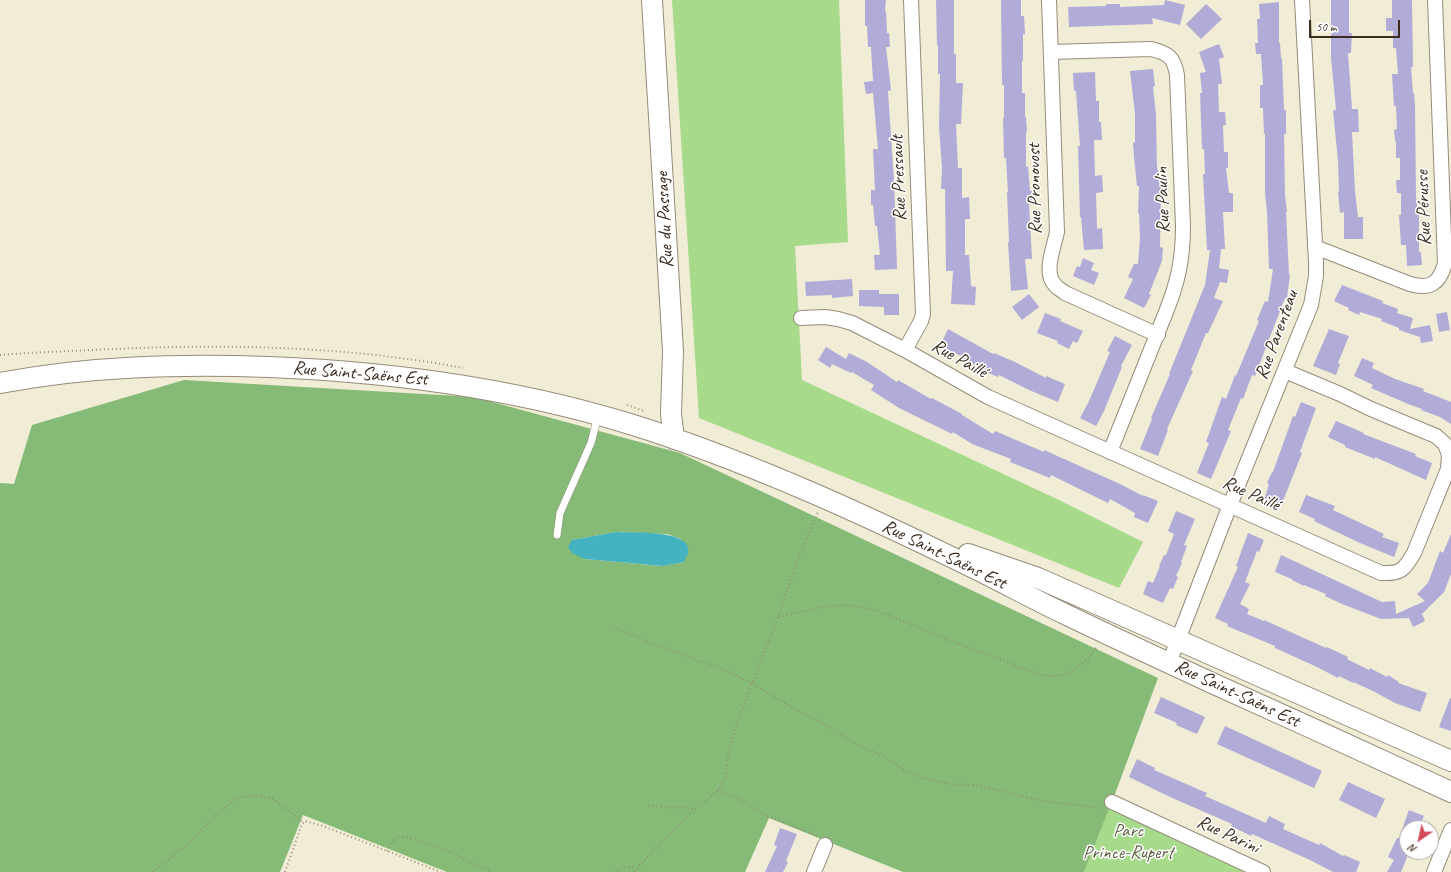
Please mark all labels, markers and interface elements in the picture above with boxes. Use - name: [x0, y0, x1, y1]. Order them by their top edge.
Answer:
- scale bar: [1311, 12, 1402, 38]
- text: 50 m: [1316, 19, 1336, 35]
- street label: Rue Pressault: [886, 134, 912, 222]
- street label: Rue Pronovost: [1023, 143, 1047, 235]
- street label: Rue Paulin: [1150, 167, 1176, 233]
- street label: Rue Pérusse: [1411, 170, 1437, 246]
- street label: Rue du Passage: [651, 171, 679, 269]
- street label: Rue Parenteau: [1250, 287, 1304, 383]
- street label: Rue Paillé: [927, 334, 991, 384]
- street label: Rue Saint-Saëns Est: [292, 357, 428, 391]
- street label: Rue Paillé: [1219, 471, 1283, 517]
- street label: Rue Saint-Saëns Est: [878, 515, 1010, 595]
- street label: Rue Saint-Saëns Est: [1171, 655, 1303, 733]
- street label: Rue Parini: [1193, 811, 1263, 859]
- park label: Parc Prince-Rupert: [1083, 820, 1173, 864]
- north arrow: [1399, 820, 1439, 860]
- text: N: [1406, 841, 1420, 857]

